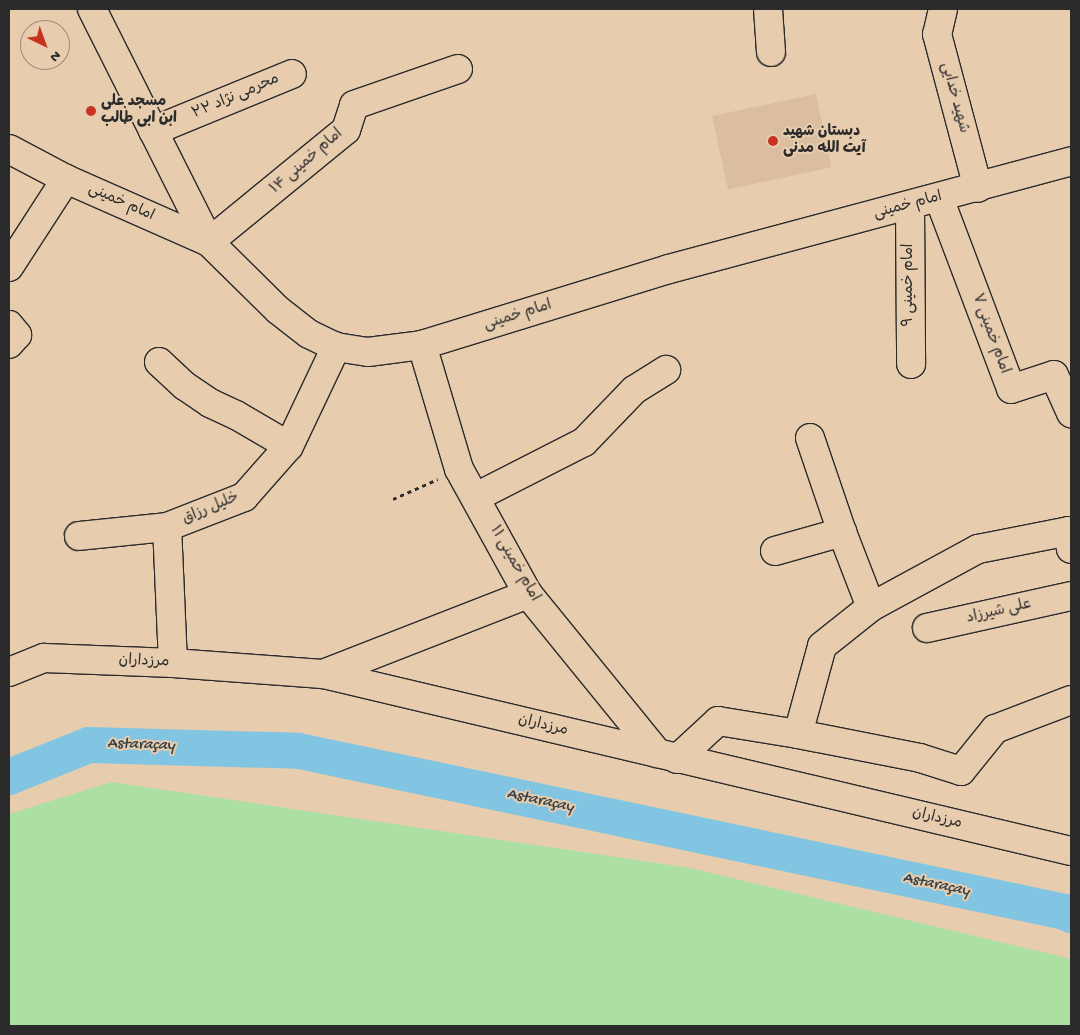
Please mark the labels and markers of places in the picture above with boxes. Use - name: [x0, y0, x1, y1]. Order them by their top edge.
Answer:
- place label: مسجد علی ابن ابی طالب: [101, 93, 177, 128]
- marker: مسجد علی ابن ابی طالب: [85, 105, 97, 117]
- place label: دبستان شهید آیت الله مدنی: [783, 123, 866, 158]
- marker: دبستان شهید آیت الله مدنی: [767, 135, 779, 147]

